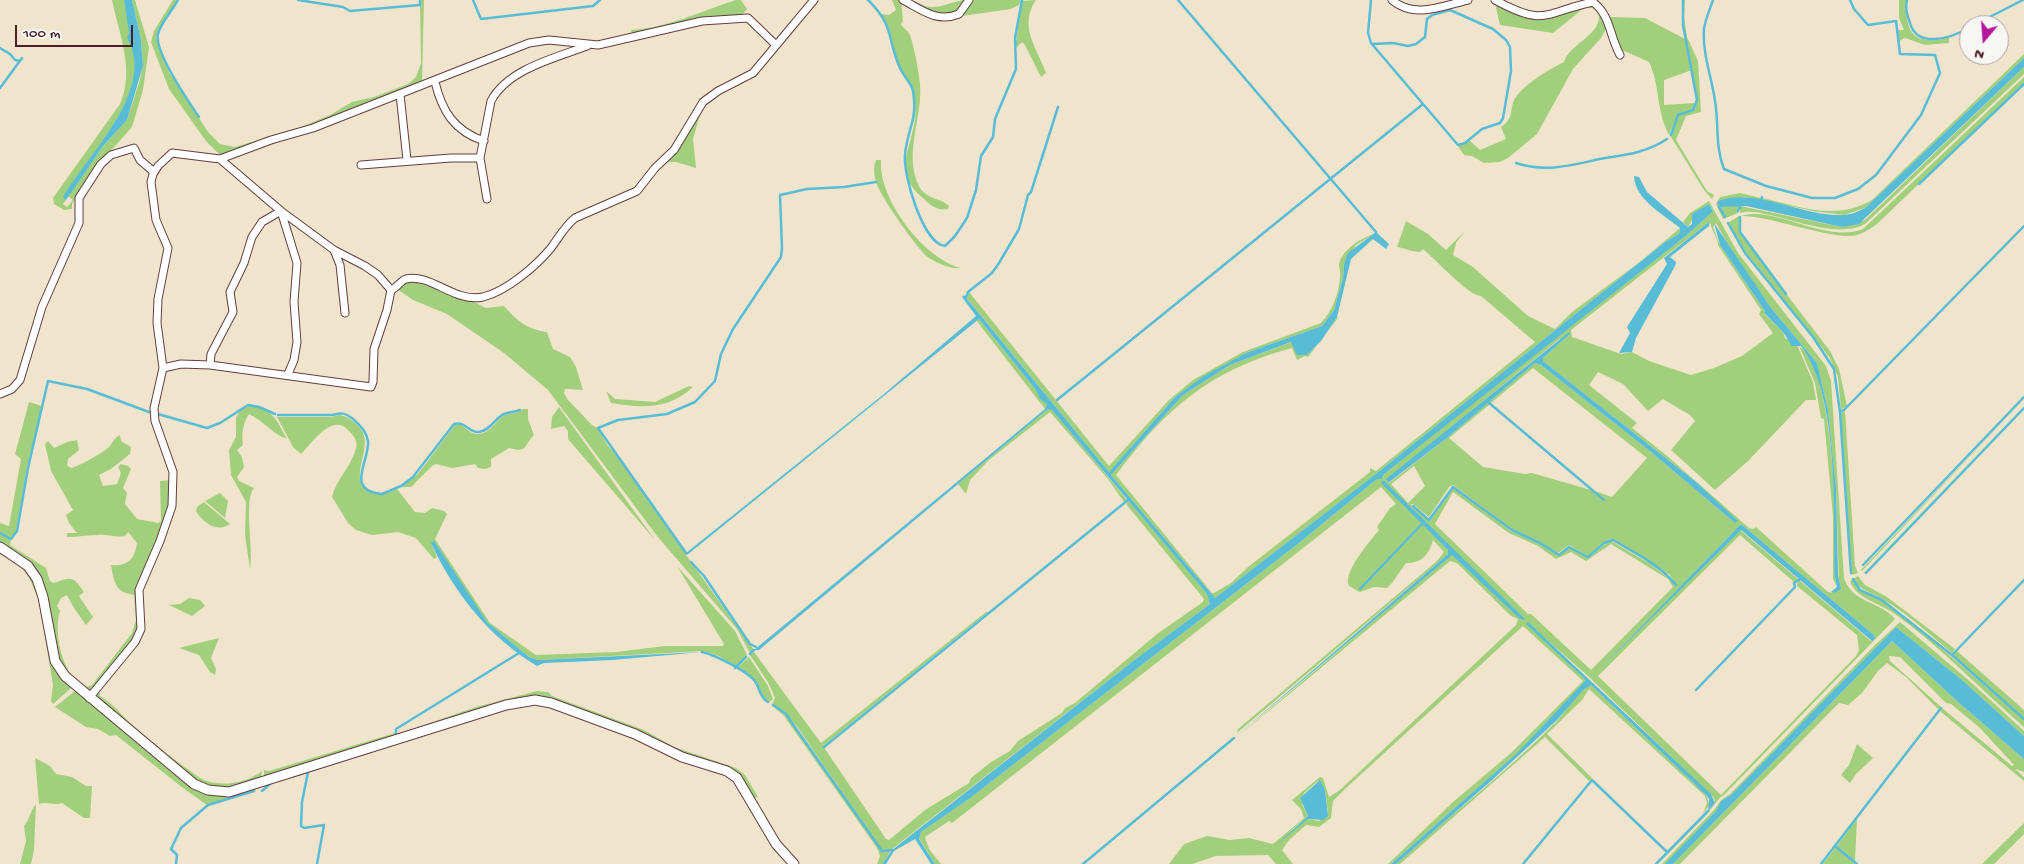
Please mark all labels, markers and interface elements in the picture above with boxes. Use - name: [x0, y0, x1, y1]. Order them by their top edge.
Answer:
- scale bar: [18, 15, 135, 47]
- north arrow: [1959, 15, 2009, 65]
- text: 100 m: [23, 25, 60, 43]
- text: N: [1973, 44, 1987, 63]

